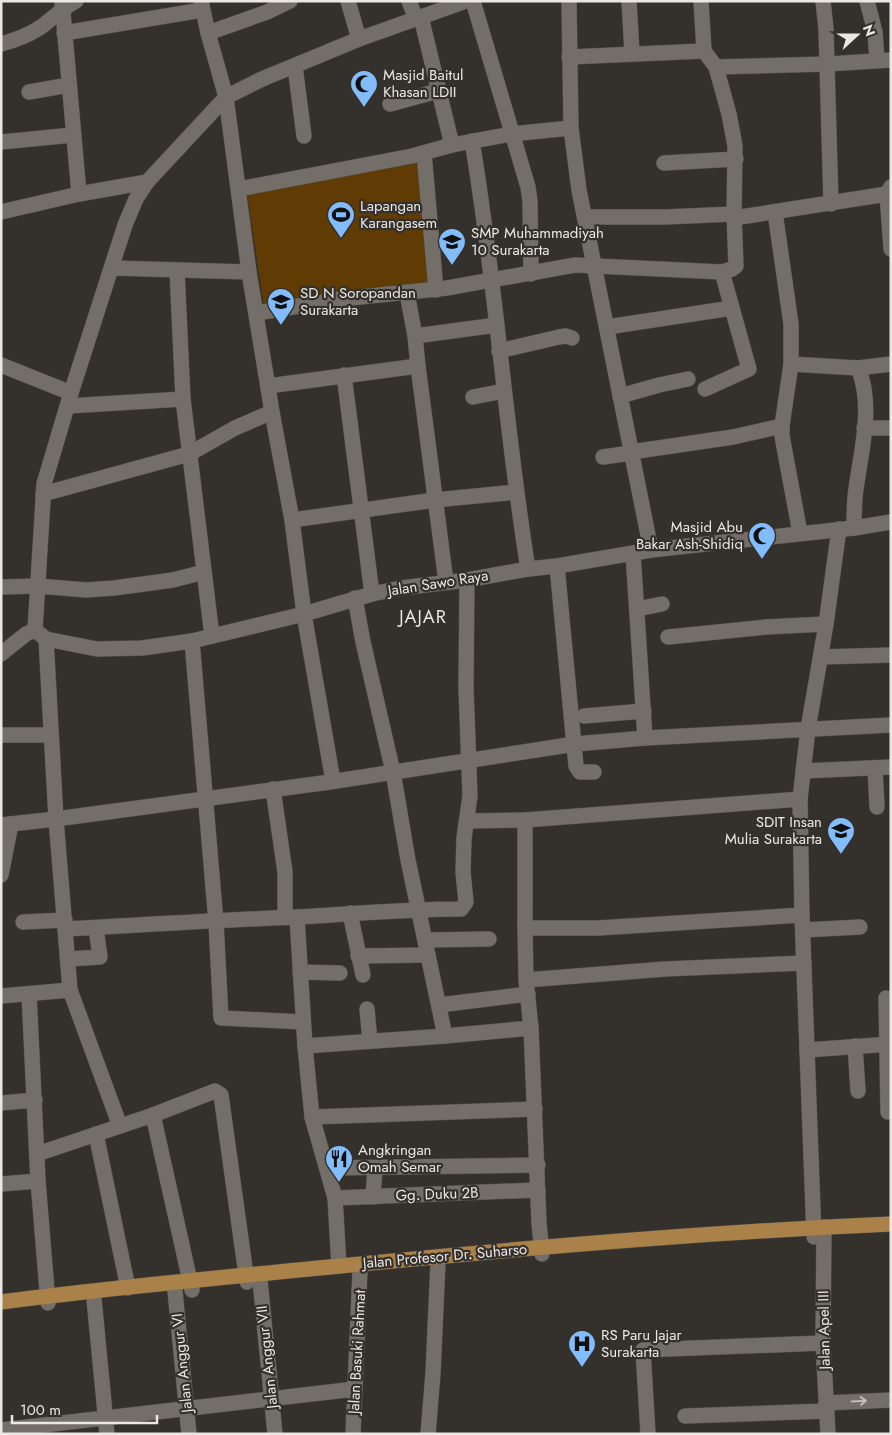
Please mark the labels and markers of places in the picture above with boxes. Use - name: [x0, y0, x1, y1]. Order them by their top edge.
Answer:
- place label: Masjid Baitul Khasan LDII: [383, 64, 464, 103]
- mosque icon: Masjid Baitul Khasan LDII: [349, 69, 379, 108]
- place label: Lapangan Karangasem: [360, 195, 437, 234]
- sports icon: Lapangan Karangasem: [326, 200, 356, 239]
- place label: SMP Muhammadiyah 10 Surakarta: [471, 222, 604, 261]
- school or university icon: SMP Muhammadiyah 10 Surakarta: [437, 227, 467, 266]
- place label: SD N Soropandan Surakarta: [300, 282, 416, 321]
- school or university icon: SD N Soropandan Surakarta: [266, 287, 296, 326]
- place label: Masjid Abu Bakar Ash-Shidiq: [636, 516, 743, 555]
- mosque icon: Masjid Abu Bakar Ash-Shidiq: [747, 521, 777, 560]
- place label: SDIT Insan Mulia Surakarta: [725, 811, 822, 850]
- school or university icon: SDIT Insan Mulia Surakarta: [826, 816, 856, 855]
- place label: Angkringan Omah Semar: [358, 1139, 442, 1178]
- restaurant icon: Angkringan Omah Semar: [324, 1144, 354, 1183]
- place label: RS Paru Jajar Surakarta: [601, 1324, 682, 1363]
- hospital icon: RS Paru Jajar Surakarta: [567, 1329, 597, 1368]

